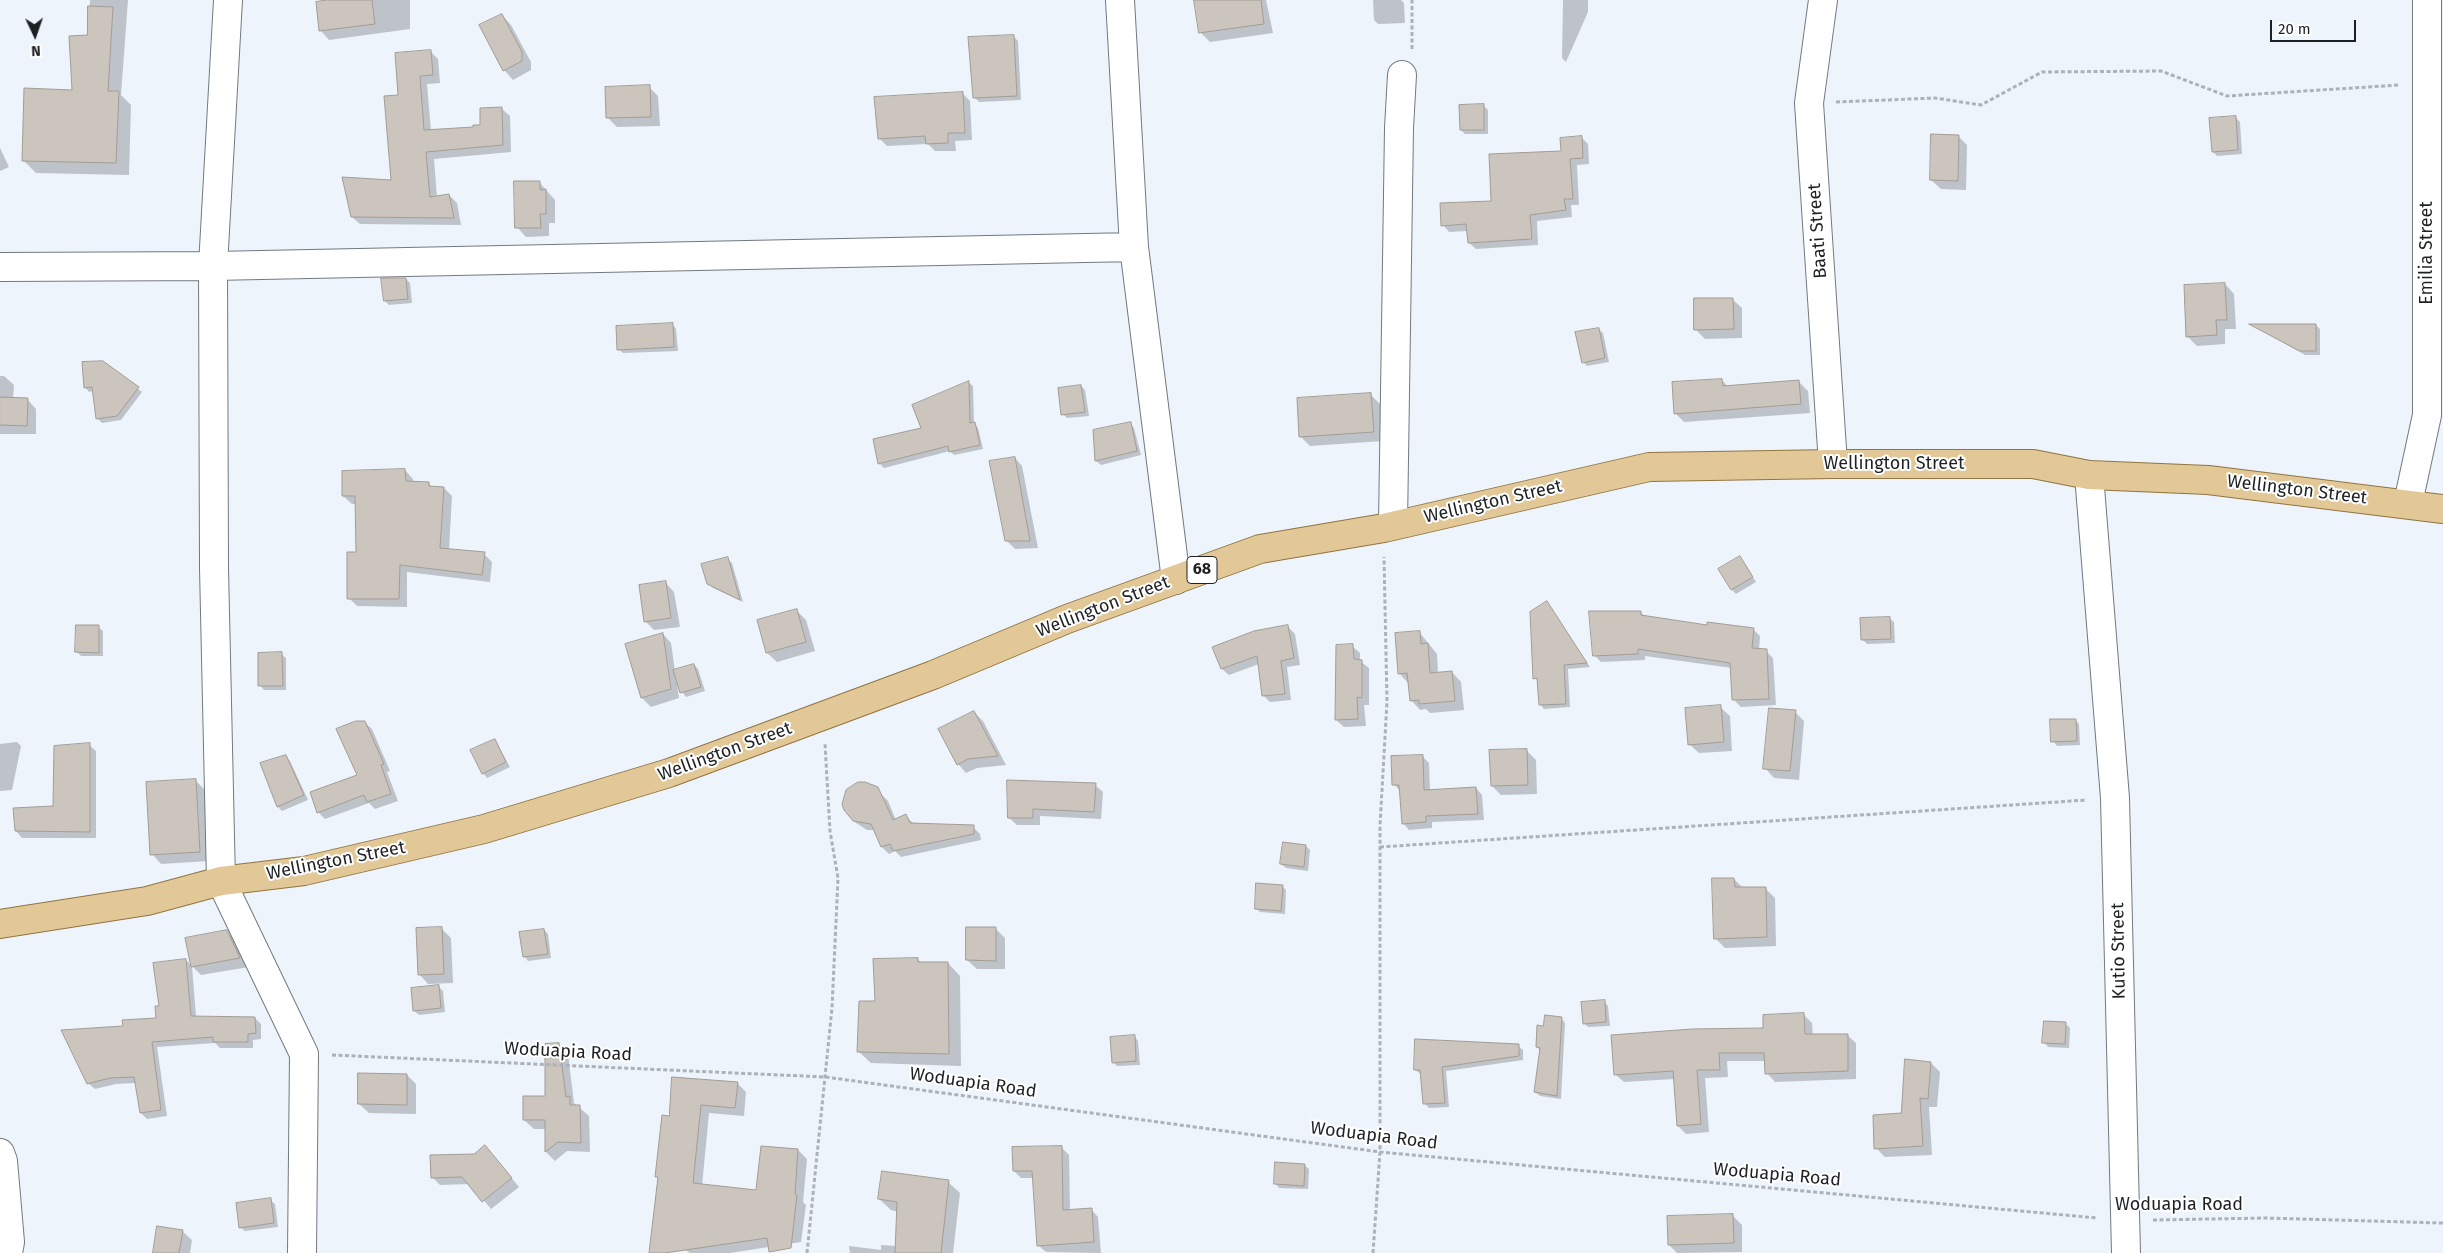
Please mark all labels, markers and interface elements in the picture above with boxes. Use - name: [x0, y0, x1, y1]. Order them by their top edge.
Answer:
- north arrow: [10, 10, 60, 60]
- scale bar: [2273, 10, 2359, 42]
- text: 20 m: [2278, 20, 2311, 38]
- text: N: [31, 42, 41, 59]
- street label: Baati Street: [1804, 183, 1832, 279]
- street label: Emilia Street: [2416, 201, 2438, 305]
- street label: Wellington Street: [1824, 453, 1964, 475]
- street label: Wellington Street: [2226, 471, 2368, 509]
- street label: Wellington Street: [1422, 476, 1564, 528]
- road number: 68: [1187, 556, 1217, 584]
- street label: Wellington Street: [1033, 572, 1173, 642]
- street label: Wellington Street: [655, 718, 795, 786]
- street label: Wellington Street: [265, 837, 407, 885]
- street label: Kutio Street: [2107, 903, 2131, 999]
- street label: Woduapia Road: [503, 1038, 633, 1066]
- street label: Woduapia Road: [908, 1063, 1038, 1103]
- street label: Woduapia Road: [1309, 1117, 1439, 1155]
- street label: Woduapia Road: [1712, 1159, 1842, 1191]
- street label: Woduapia Road: [2115, 1194, 2243, 1216]

